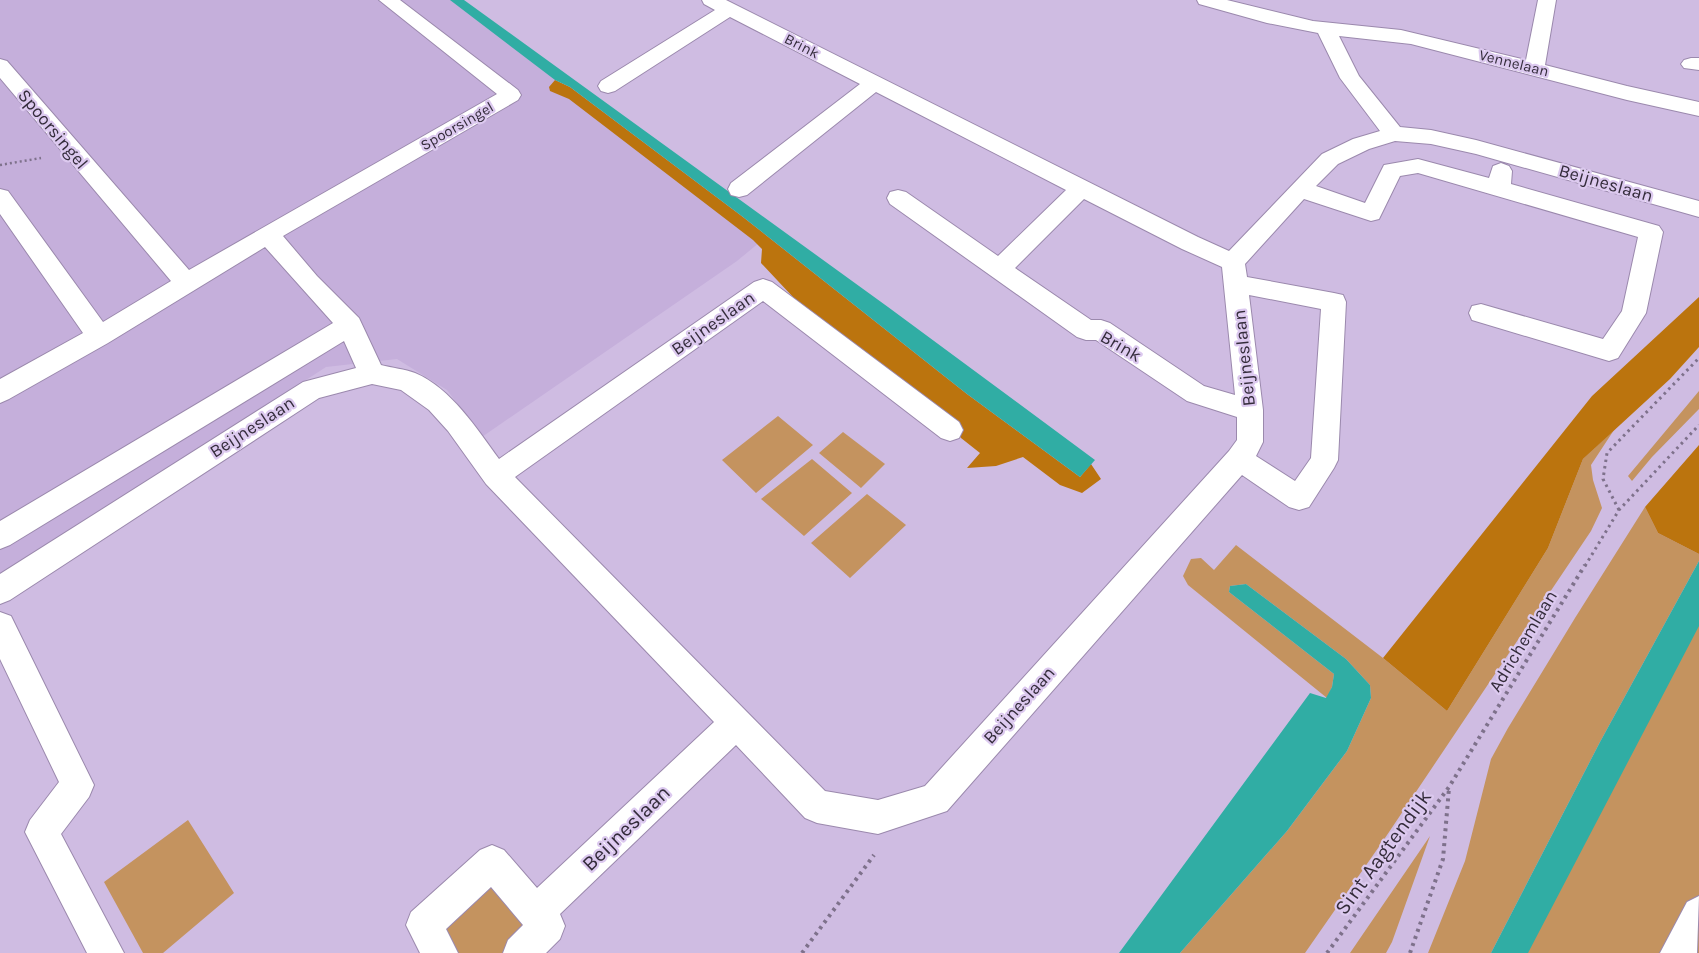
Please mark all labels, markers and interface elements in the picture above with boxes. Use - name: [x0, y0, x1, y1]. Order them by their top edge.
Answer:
- street label: Brink: [782, 30, 822, 62]
- street label: Vennelaan: [1477, 46, 1551, 80]
- street label: Spoorsingel: [13, 85, 93, 173]
- street label: Spoorsingel: [417, 98, 497, 154]
- street label: Beijneslaan: [1556, 159, 1656, 207]
- street label: Beijneslaan: [667, 286, 759, 360]
- street label: Beijneslaan: [1228, 309, 1260, 407]
- street label: Brink: [1096, 325, 1146, 367]
- street label: Beijneslaan: [205, 391, 299, 463]
- street label: Adrichemlaan: [1484, 586, 1562, 696]
- street label: Beijneslaan: [978, 662, 1060, 748]
- street label: Beijneslaan: [577, 780, 675, 876]
- street label: Sint Aagtendijk: [1330, 785, 1436, 919]

